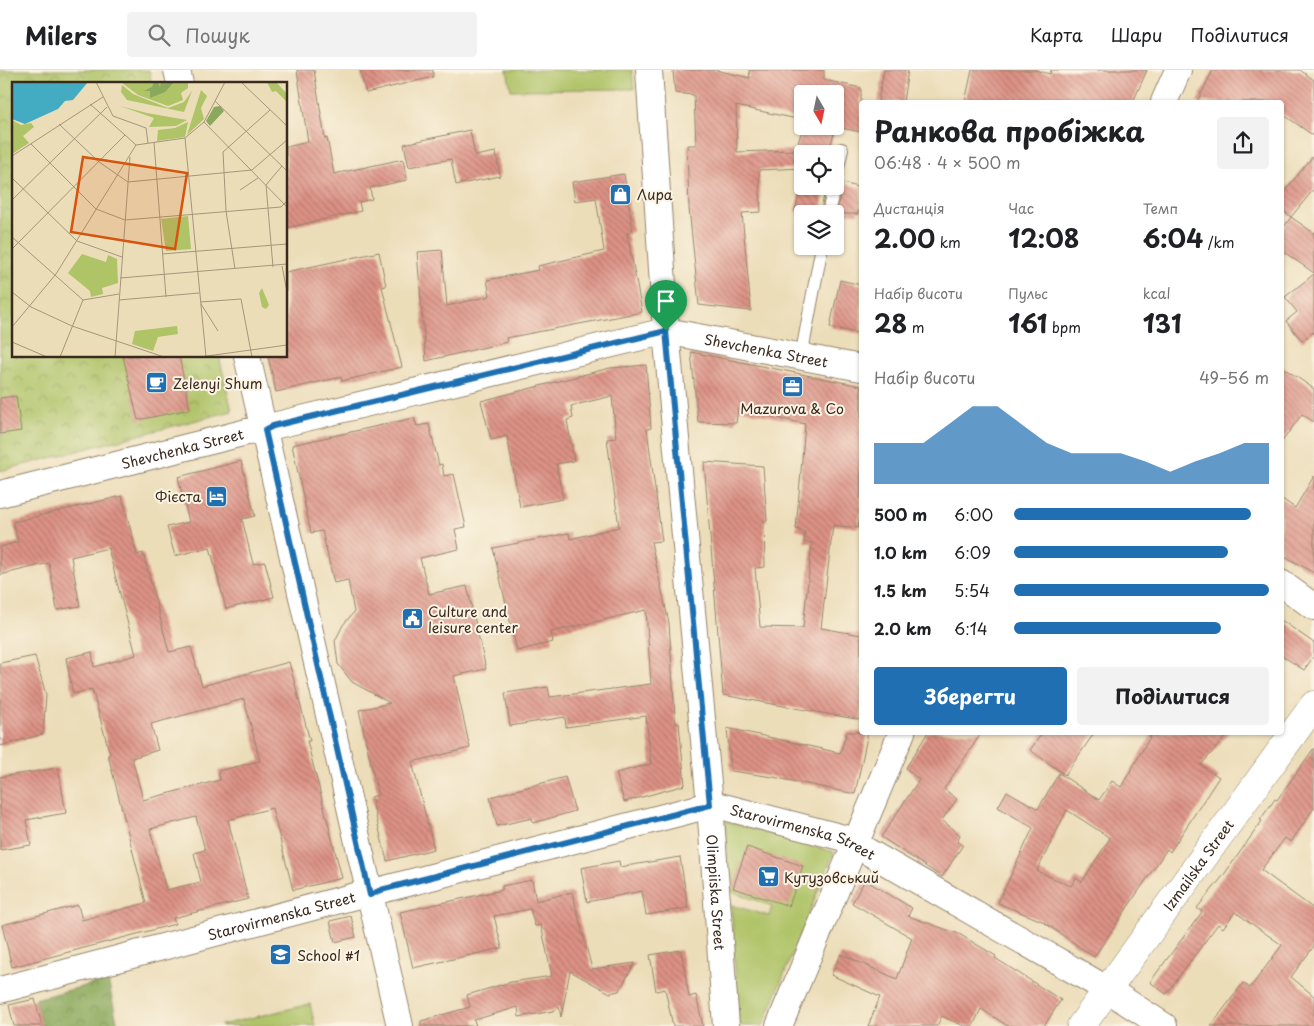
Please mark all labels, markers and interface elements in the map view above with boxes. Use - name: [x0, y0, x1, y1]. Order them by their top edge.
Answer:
- search box: [127, 12, 477, 57]
- text: Milers: [25, 17, 97, 53]
- icon: search: [145, 21, 173, 49]
- text: Пошук: [185, 21, 250, 49]
- text: Карта: [1030, 21, 1083, 48]
- text: Шари: [1111, 21, 1163, 48]
- text: Поділитися: [1191, 21, 1289, 48]
- inset map: [12, 82, 288, 358]
- north arrow: [794, 85, 844, 135]
- map controls: [794, 85, 844, 255]
- text: Ранкова пробіжка: [874, 109, 1145, 152]
- button: share: [1217, 117, 1269, 169]
- button: locate: [794, 145, 844, 195]
- text: 06:48 · 4 × 500 m: [874, 150, 1021, 174]
- shop icon: Лира: [609, 182, 633, 206]
- place label: Лира: [637, 184, 673, 205]
- text: Дистанція: [874, 198, 945, 219]
- text: Час: [1008, 198, 1034, 219]
- text: Темп: [1143, 198, 1178, 219]
- button: layers: [794, 205, 844, 255]
- text: 2.00: [874, 219, 935, 257]
- text: 12:08: [1008, 219, 1079, 257]
- text: 6:04: [1143, 219, 1203, 257]
- text: km: [935, 232, 961, 253]
- text: /km: [1203, 232, 1235, 253]
- pin: [645, 280, 687, 331]
- text: Набір висоти: [874, 283, 963, 304]
- text: Пульс: [1008, 283, 1048, 304]
- text: kcal: [1143, 283, 1171, 304]
- icon: arrive: [652, 287, 680, 315]
- text: 28: [874, 304, 907, 342]
- text: 161: [1008, 304, 1047, 342]
- text: 131: [1143, 304, 1181, 342]
- text: m: [907, 317, 925, 338]
- text: bpm: [1047, 317, 1081, 338]
- street label: Shevchenka Street: [703, 328, 830, 372]
- text: Набір висоти: [874, 365, 975, 389]
- text: 49–56 m: [1199, 365, 1269, 389]
- cafe icon: Zelenyi Shum: [145, 371, 169, 395]
- place label: Zelenyi Shum: [173, 373, 262, 394]
- office icon: Mazurova & Co: [780, 374, 804, 398]
- place label: Mazurova & Co: [740, 398, 844, 419]
- street label: Shevchenka Street: [119, 423, 246, 474]
- hotel icon: Фієста: [205, 484, 229, 508]
- place label: Фієста: [155, 486, 201, 507]
- text: 500 m: [874, 502, 927, 526]
- text: 6:00: [954, 502, 993, 526]
- text: 1.0 km: [874, 540, 927, 564]
- text: 6:09: [954, 540, 991, 564]
- text: 1.5 km: [874, 578, 927, 602]
- text: 5:54: [954, 578, 990, 602]
- place label: Culture and leisure center: [428, 601, 518, 638]
- public building icon: Culture and leisure center: [400, 607, 424, 631]
- text: 2.0 km: [874, 616, 931, 640]
- text: 6:14: [954, 616, 988, 640]
- button: Зберегти: [874, 667, 1067, 725]
- button: Поділитися: [1077, 667, 1269, 725]
- street label: Starovirmenska Street: [728, 799, 880, 865]
- street label: Izmailska Street: [1158, 815, 1238, 915]
- street label: Olimpiiska Street: [702, 834, 731, 951]
- supermarket icon: Кутузовський: [756, 865, 780, 889]
- place label: Кутузовський: [784, 867, 879, 888]
- street label: Starovirmenska Street: [205, 886, 358, 945]
- school or university icon: School #1: [269, 943, 293, 967]
- place label: School #1: [297, 945, 360, 966]

